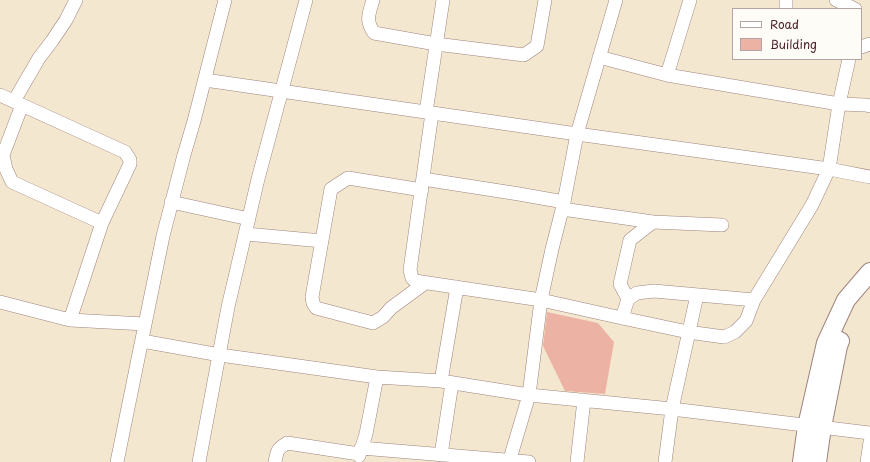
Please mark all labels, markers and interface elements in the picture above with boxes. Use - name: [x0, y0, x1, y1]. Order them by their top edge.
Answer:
- legend: [732, 8, 862, 60]
- text: Road: [770, 15, 799, 33]
- text: Building: [770, 35, 817, 53]

